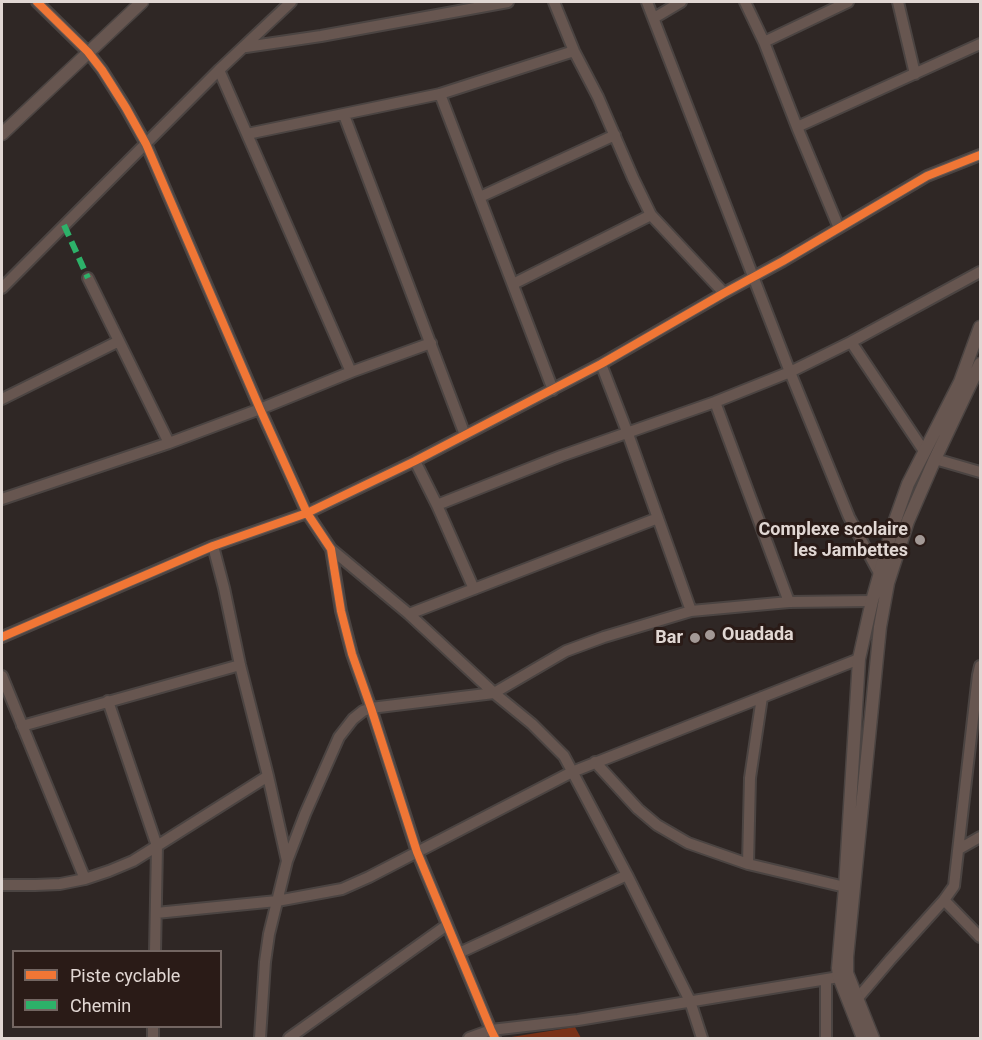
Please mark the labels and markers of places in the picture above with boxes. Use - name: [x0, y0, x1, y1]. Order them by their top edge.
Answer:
- place label: Complexe scolaire les Jambettes: [759, 519, 908, 562]
- marker: Complexe scolaire les Jambettes: [913, 533, 927, 547]
- place label: Ouadada: [722, 624, 794, 646]
- place label: Bar: [655, 627, 683, 649]
- marker: Ouadada: [703, 628, 717, 642]
- marker: Bar: [688, 631, 702, 645]

